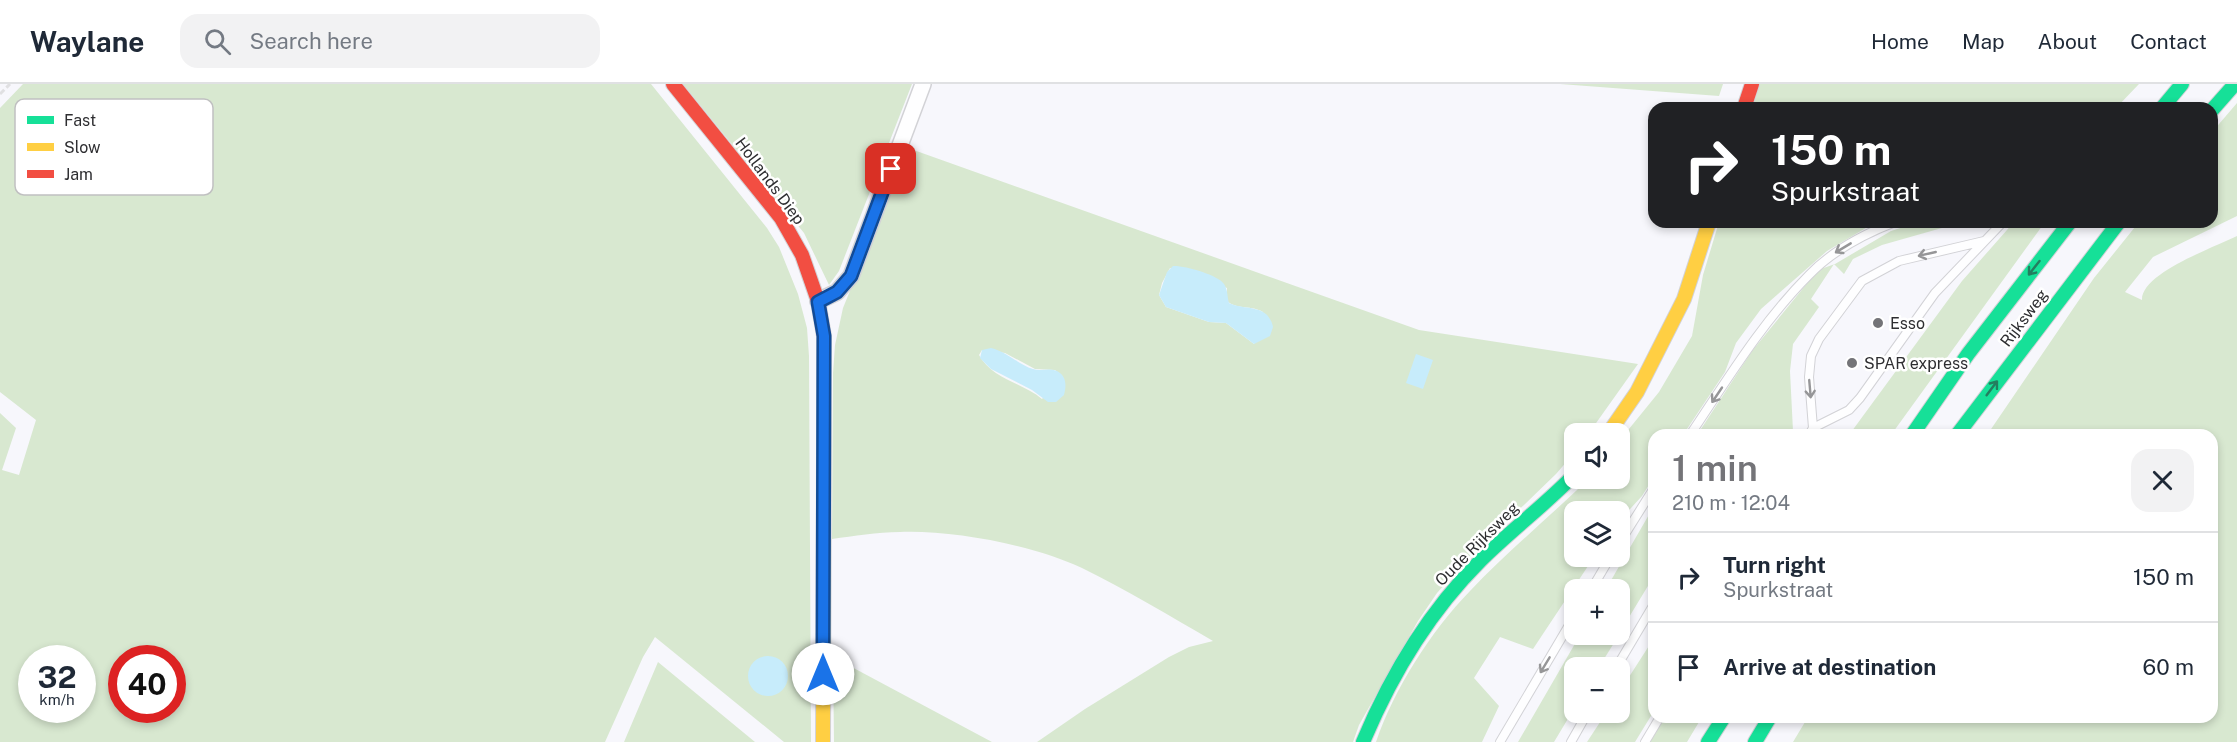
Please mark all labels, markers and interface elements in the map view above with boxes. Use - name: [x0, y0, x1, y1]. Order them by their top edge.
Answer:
- search box: [180, 14, 600, 68]
- text: Waylane: [30, 25, 144, 58]
- icon: search: [201, 25, 234, 58]
- text: Search here: [249, 28, 373, 54]
- text: Home: [1871, 29, 1929, 54]
- text: Map: [1962, 29, 2005, 54]
- text: About: [2038, 29, 2097, 54]
- text: Contact: [2130, 29, 2207, 54]
- legend: [15, 99, 213, 195]
- text: Fast: [64, 111, 96, 130]
- text: 150 m: [1771, 125, 1891, 174]
- icon: right: [1672, 126, 1750, 204]
- street label: Hollands Diep: [731, 134, 809, 228]
- text: Slow: [64, 138, 101, 157]
- pin: [865, 143, 916, 194]
- icon: arrive: [874, 152, 907, 185]
- text: Jam: [64, 165, 93, 184]
- text: Spurkstraat: [1771, 175, 1920, 207]
- one-way arrow: [1835, 243, 1852, 255]
- one-way arrow: [1918, 249, 1937, 261]
- one-way arrow: [2028, 260, 2041, 276]
- street label: Rijksweg: [1996, 285, 2052, 351]
- place label: Esso: [1890, 314, 1925, 333]
- marker: Esso: [1871, 316, 1885, 330]
- place label: SPAR express: [1864, 354, 1968, 373]
- marker: SPAR express: [1845, 356, 1859, 370]
- one-way arrow: [1805, 378, 1816, 398]
- one-way arrow: [1985, 380, 1998, 396]
- one-way arrow: [1711, 387, 1723, 403]
- map controls: [1564, 423, 1630, 723]
- button: sound: [1564, 423, 1630, 489]
- text: 1 min: [1672, 447, 1758, 489]
- button: close: [2131, 449, 2194, 512]
- text: 210 m · 12:04: [1672, 491, 1790, 515]
- street label: Oude Rijksweg: [1431, 498, 1523, 590]
- button: layers: [1564, 501, 1630, 567]
- text: Turn right: [1723, 552, 1826, 578]
- icon: right: [1672, 561, 1705, 594]
- text: 150 m: [2133, 564, 2194, 590]
- text: Spurkstraat: [1723, 578, 1833, 602]
- button: +: [1564, 579, 1630, 645]
- position arrow: [791, 642, 855, 706]
- speed limit sign: 40: [108, 645, 186, 723]
- icon: arrive: [1672, 651, 1705, 684]
- text: Arrive at destination: [1723, 654, 1936, 680]
- text: 60 m: [2143, 654, 2194, 680]
- one-way arrow: [1539, 656, 1551, 673]
- button: −: [1564, 657, 1630, 723]
- text: 32: [37, 659, 77, 695]
- text: km/h: [39, 691, 75, 708]

